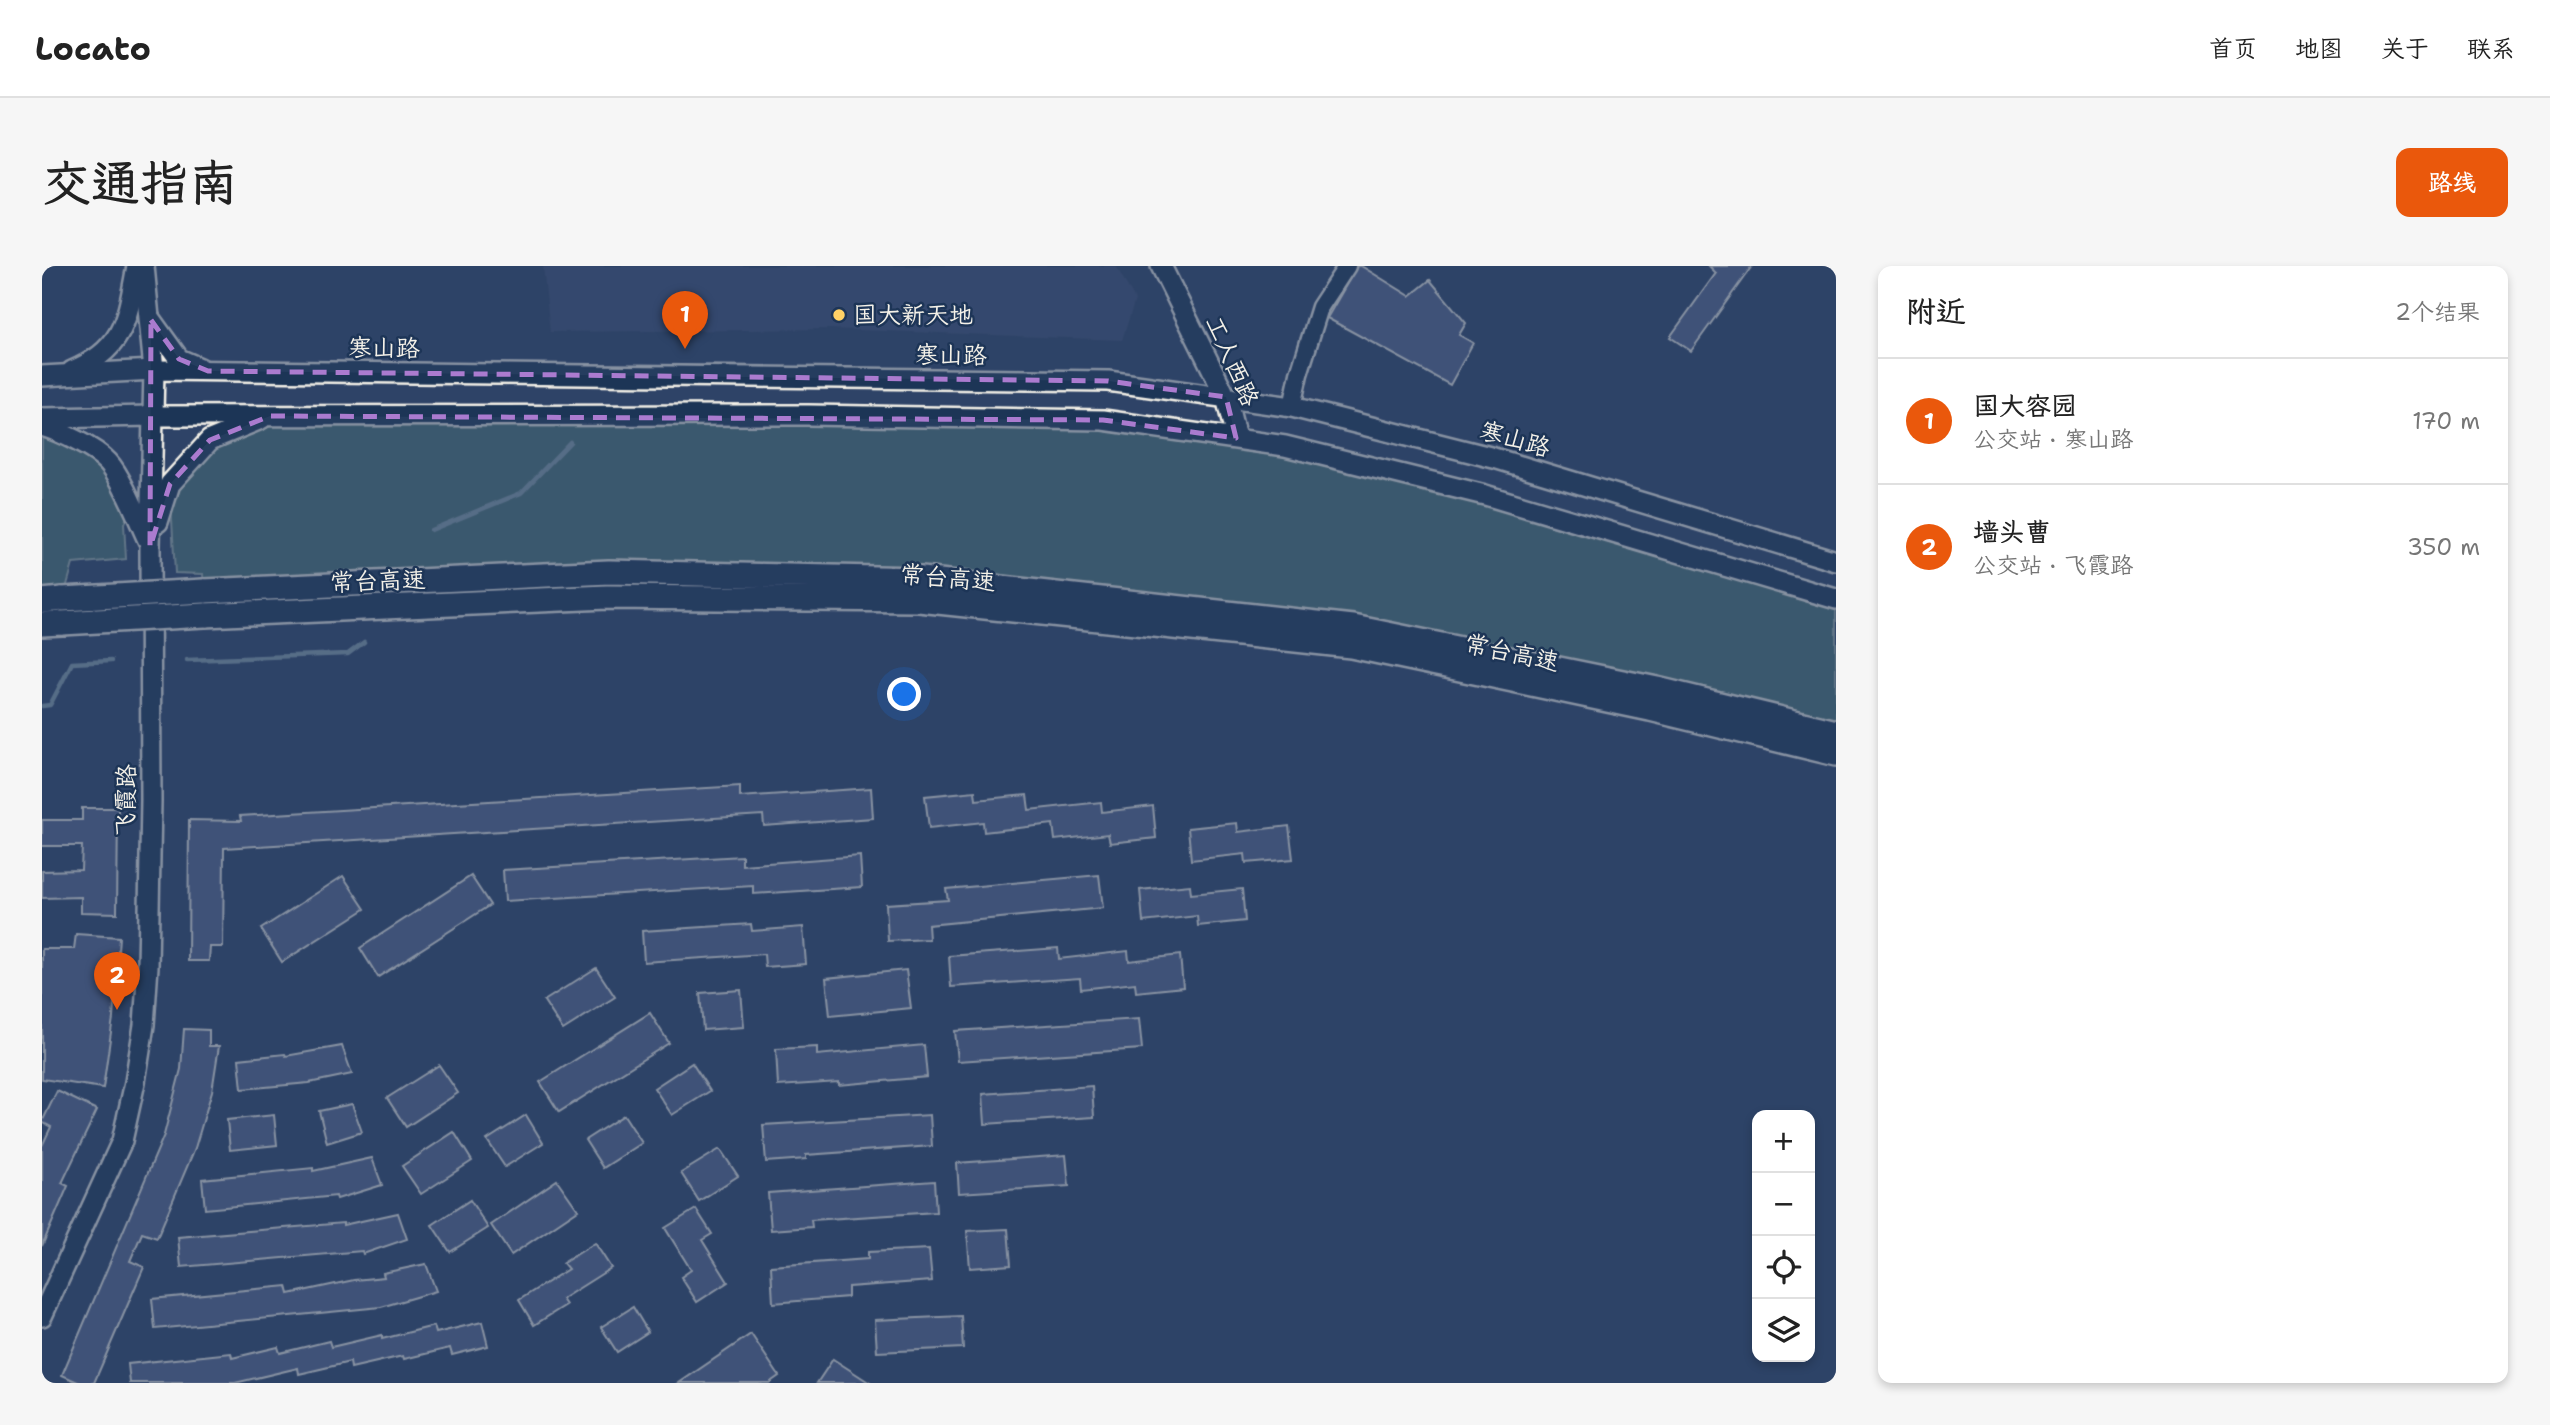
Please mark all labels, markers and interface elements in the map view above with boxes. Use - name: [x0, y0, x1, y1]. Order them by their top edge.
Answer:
- text: Locato: [35, 26, 151, 71]
- text: 首页: [2209, 33, 2257, 65]
- text: 地图: [2295, 33, 2343, 65]
- text: 关于: [2381, 33, 2429, 65]
- text: 联系: [2467, 33, 2515, 65]
- button: 路线: [2396, 148, 2508, 217]
- text: 交通指南: [42, 150, 238, 216]
- pin: 1: [662, 291, 708, 349]
- text: 附近: [1906, 291, 1966, 332]
- text: 2个结果: [2395, 297, 2480, 327]
- place label: 国大新天地: [853, 299, 973, 331]
- marker: 国大新天地: [831, 307, 847, 323]
- street label: 工人西路: [1198, 311, 1266, 411]
- street label: 寒山路: [348, 331, 420, 365]
- street label: 寒山路: [915, 338, 987, 372]
- text: 国大容园: [1973, 388, 2077, 423]
- text: 1: [1924, 406, 1934, 436]
- text: 170 m: [2412, 406, 2480, 436]
- street label: 寒山路: [1476, 414, 1554, 464]
- text: 公交站 · 寒山路: [1973, 424, 2133, 454]
- text: 墙头曹: [1973, 514, 2051, 549]
- text: 2: [1921, 532, 1937, 562]
- text: 350 m: [2407, 532, 2480, 562]
- text: 公交站 · 飞霞路: [1973, 550, 2133, 580]
- street label: 常台高速: [899, 558, 997, 598]
- street label: 常台高速: [329, 563, 427, 599]
- street label: 常台高速: [1462, 627, 1562, 679]
- your location: [887, 677, 921, 711]
- street label: 飞霞路: [109, 764, 143, 836]
- pin: 2: [94, 952, 140, 1010]
- map controls: [1752, 1110, 1815, 1362]
- button: +: [1752, 1110, 1815, 1173]
- button: −: [1752, 1173, 1815, 1236]
- button: locate: [1752, 1236, 1815, 1299]
- button: layers: [1752, 1299, 1815, 1362]

